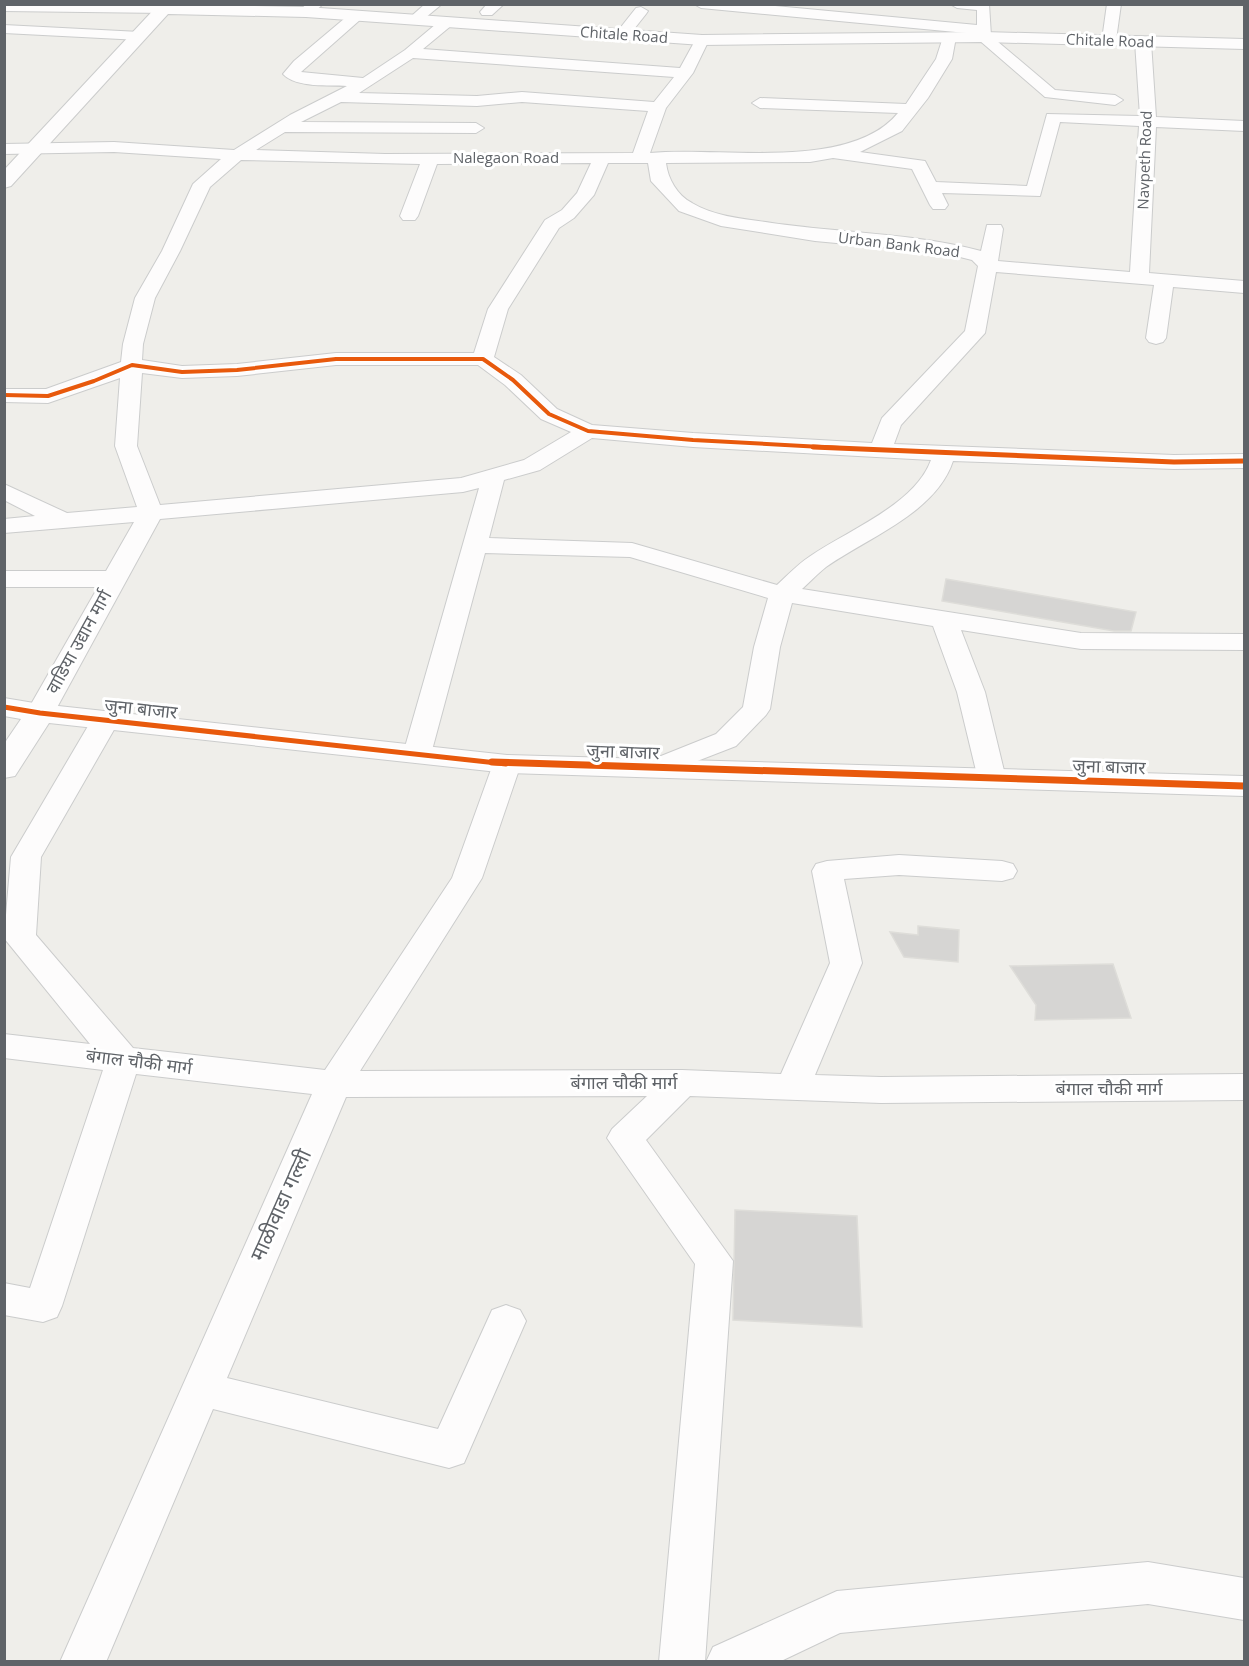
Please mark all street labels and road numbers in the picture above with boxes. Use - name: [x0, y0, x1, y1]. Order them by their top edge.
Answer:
- street label: Chitale Road: [579, 21, 669, 47]
- street label: Chitale Road: [1066, 28, 1154, 52]
- street label: Navpeth Road: [1132, 110, 1156, 210]
- street label: Nalegaon Road: [453, 147, 559, 167]
- street label: Urban Bank Road: [837, 227, 961, 261]
- street label: वाडिया उद्यान मार्ग: [40, 585, 117, 698]
- street label: जुना बाजार: [103, 692, 179, 725]
- street label: जुना बाजार: [586, 738, 661, 765]
- street label: जुना बाजार: [1072, 753, 1147, 780]
- street label: बंगाल चौकी मार्ग: [85, 1043, 195, 1080]
- street label: बंगाल चौकी मार्ग: [571, 1070, 678, 1094]
- street label: बंगाल चौकी मार्ग: [1056, 1076, 1163, 1100]
- street label: माळीवाडा गल्ली: [243, 1144, 317, 1265]

